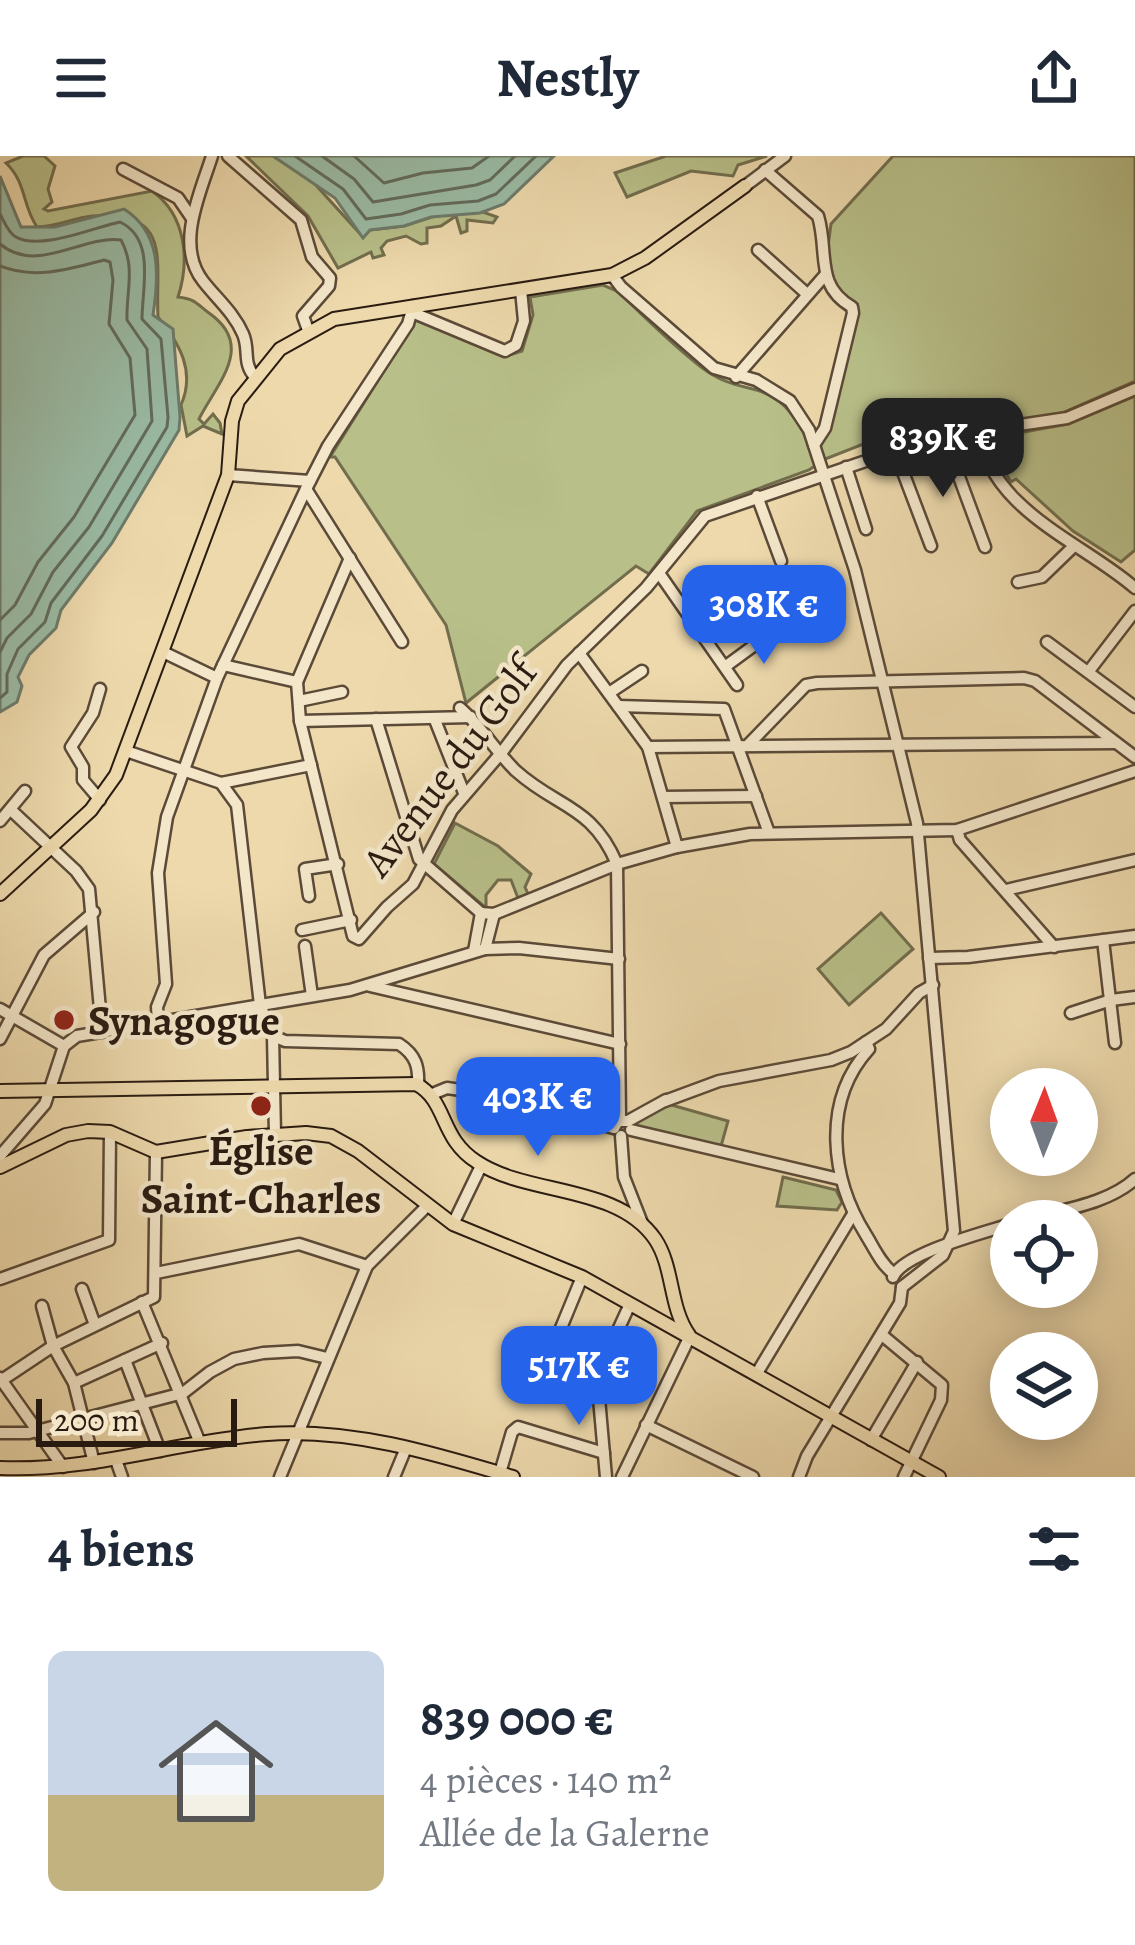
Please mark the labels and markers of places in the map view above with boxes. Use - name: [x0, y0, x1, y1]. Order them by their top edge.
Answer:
- pin: 839K €: [845, 398, 1041, 500]
- pin: 308K €: [666, 565, 862, 667]
- place label: Synagogue: [88, 992, 280, 1049]
- marker: Synagogue: [51, 1007, 77, 1033]
- pin: 403K €: [440, 1057, 636, 1159]
- marker: Église Saint-Charles: [248, 1093, 274, 1119]
- place label: Église Saint-Charles: [141, 1122, 381, 1227]
- pin: 517K €: [481, 1326, 677, 1428]

